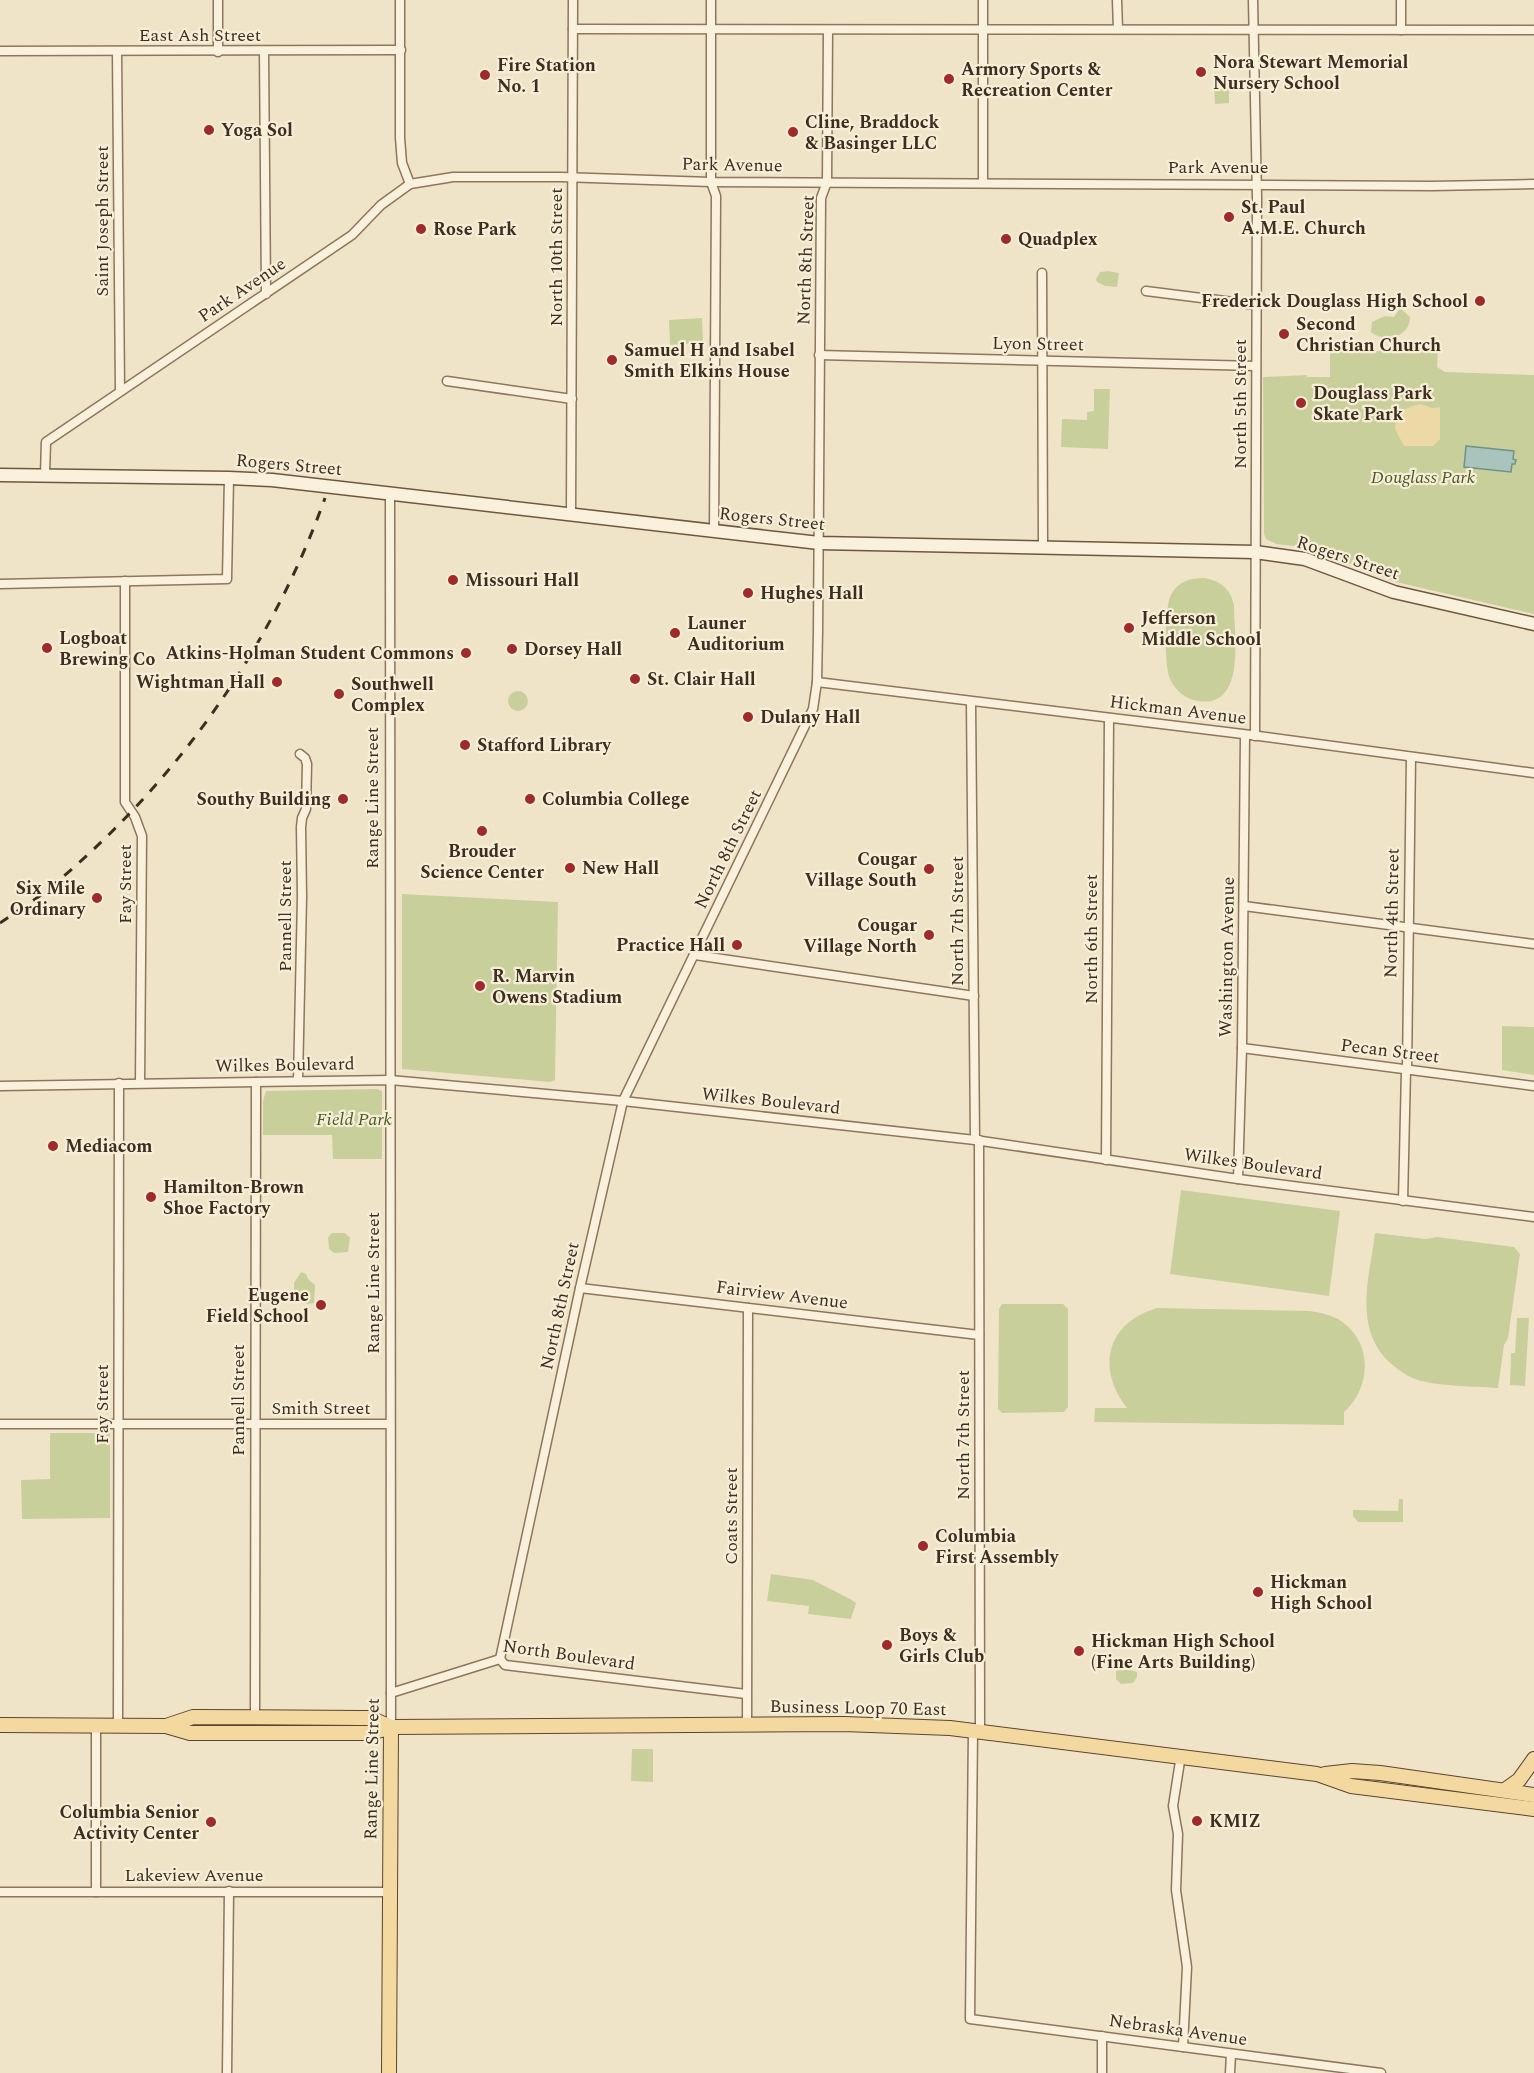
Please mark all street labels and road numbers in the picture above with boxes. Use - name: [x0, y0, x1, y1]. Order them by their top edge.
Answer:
- street label: East Ash Street: [139, 22, 261, 49]
- street label: Saint Joseph Street: [89, 146, 116, 296]
- street label: Park Avenue: [681, 151, 783, 179]
- street label: Park Avenue: [1167, 154, 1269, 181]
- street label: North 10th Street: [543, 187, 570, 327]
- street label: North 8th Street: [790, 194, 822, 326]
- street label: Park Avenue: [193, 251, 291, 329]
- street label: Lyon Street: [992, 330, 1084, 358]
- street label: North 5th Street: [1227, 339, 1254, 469]
- street label: Rogers Street: [235, 447, 343, 483]
- street label: Rogers Street: [718, 500, 826, 538]
- street label: Rogers Street: [1293, 529, 1403, 587]
- street label: Hickman Avenue: [1108, 688, 1248, 732]
- street label: Range Line Street: [359, 727, 386, 869]
- street label: North 8th Street: [687, 785, 769, 913]
- street label: Fay Street: [112, 844, 139, 924]
- street label: North 4th Street: [1377, 848, 1407, 978]
- street label: North 7th Street: [944, 856, 971, 986]
- street label: Pannell Street: [272, 860, 299, 972]
- street label: North 6th Street: [1078, 874, 1105, 1004]
- street label: Washington Avenue: [1212, 876, 1242, 1038]
- street label: Pecan Street: [1339, 1032, 1441, 1070]
- street label: Wilkes Boulevard: [215, 1050, 355, 1080]
- street label: Wilkes Boulevard: [700, 1080, 842, 1122]
- street label: Wilkes Boulevard: [1182, 1141, 1324, 1187]
- street label: Range Line Street: [360, 1212, 387, 1354]
- street label: North 8th Street: [533, 1240, 587, 1372]
- street label: Fairview Avenue: [714, 1274, 850, 1316]
- street label: Pannell Street: [225, 1344, 252, 1456]
- street label: Fay Street: [89, 1364, 116, 1444]
- street label: North 7th Street: [950, 1370, 977, 1500]
- street label: Smith Street: [271, 1395, 371, 1422]
- street label: Coats Street: [718, 1467, 745, 1565]
- street label: North Boulevard: [501, 1632, 637, 1678]
- street label: Business Loop 70 East: [769, 1693, 947, 1723]
- street label: Range Line Street: [357, 1698, 387, 1840]
- street label: Lakeview Avenue: [125, 1862, 263, 1889]
- street label: Nebraska Avenue: [1107, 2007, 1249, 2053]

